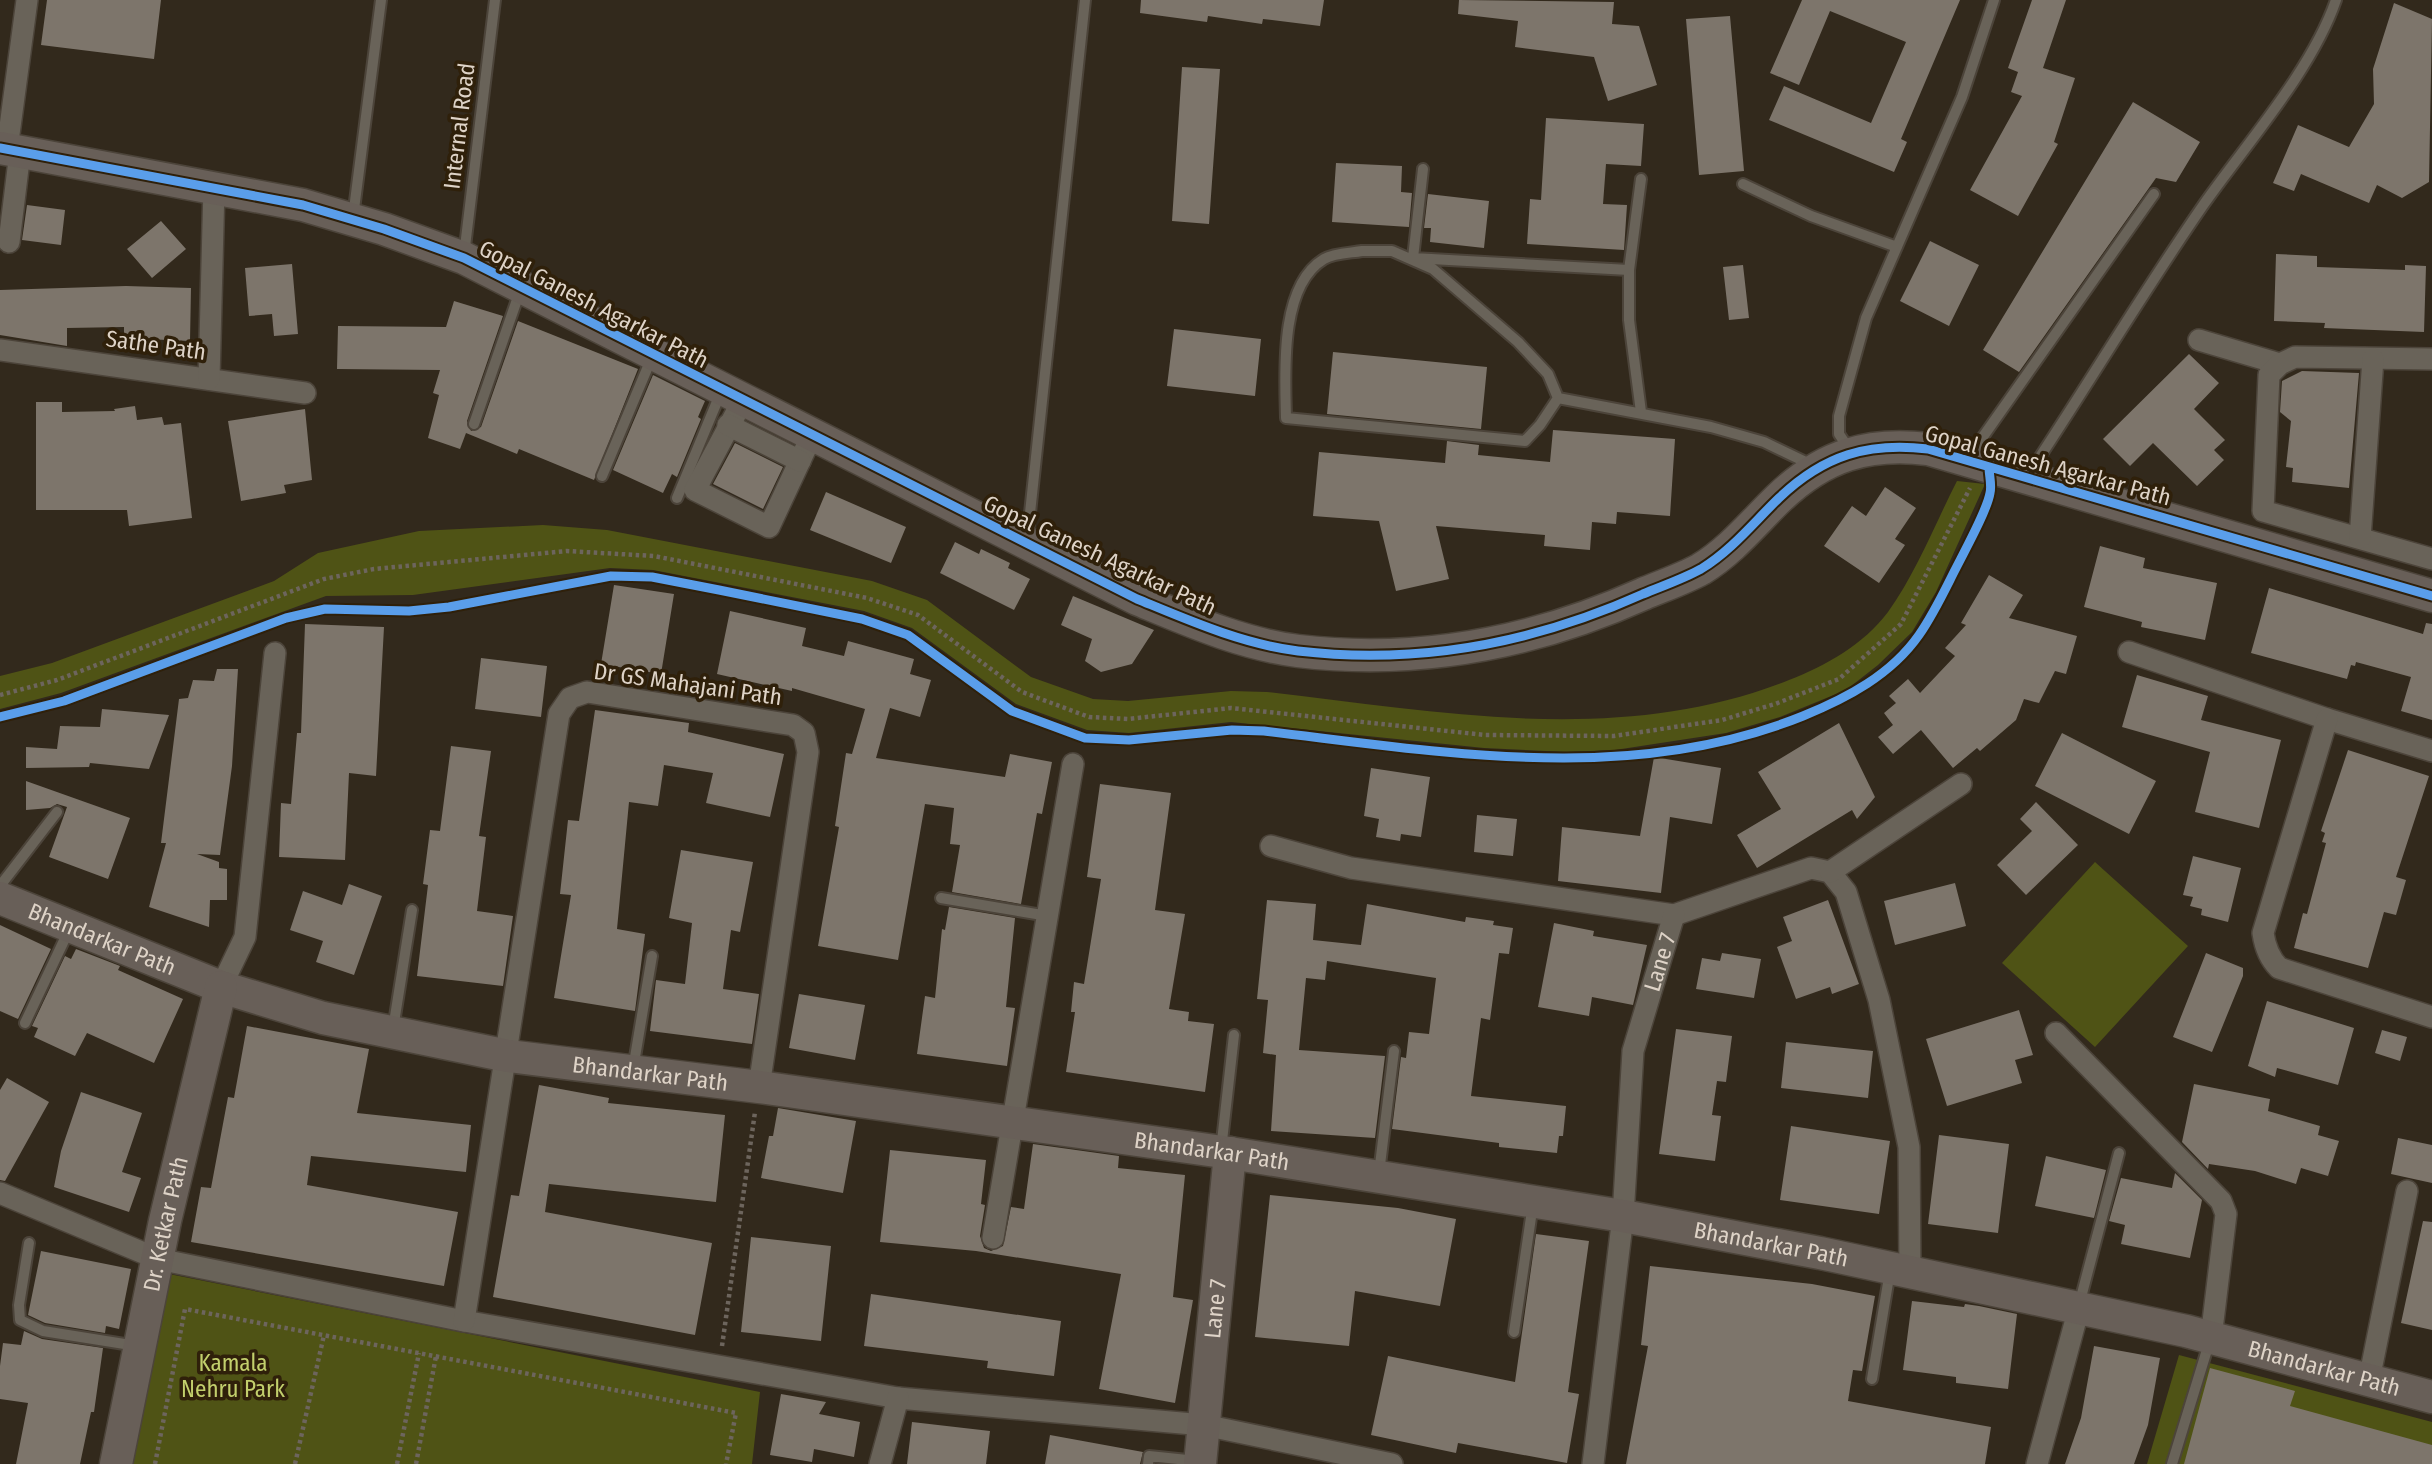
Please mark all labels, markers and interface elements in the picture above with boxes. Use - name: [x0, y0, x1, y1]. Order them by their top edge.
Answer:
- street label: Internal Road: [437, 61, 481, 191]
- street label: Gopal Ganesh Agarkar Path: [475, 234, 713, 374]
- street label: Sathe Path: [104, 324, 208, 366]
- street label: Gopal Ganesh Agarkar Path: [1922, 419, 2174, 511]
- street label: Gopal Ganesh Agarkar Path: [979, 489, 1221, 621]
- street label: Dr GS Mahajani Path: [592, 657, 784, 711]
- street label: Bhandarkar Path: [24, 897, 180, 981]
- street label: Lane 7: [1638, 930, 1682, 995]
- street label: Bhandarkar Path: [571, 1050, 730, 1097]
- street label: Bhandarkar Path: [1132, 1126, 1292, 1176]
- street label: Dr. Ketkar Path: [137, 1154, 194, 1294]
- street label: Bhandarkar Path: [1692, 1216, 1851, 1273]
- street label: Lane 7: [1198, 1278, 1232, 1340]
- street label: Bhandarkar Path: [2245, 1334, 2403, 1402]
- park label: Kamala Nehru Park: [181, 1349, 285, 1403]

